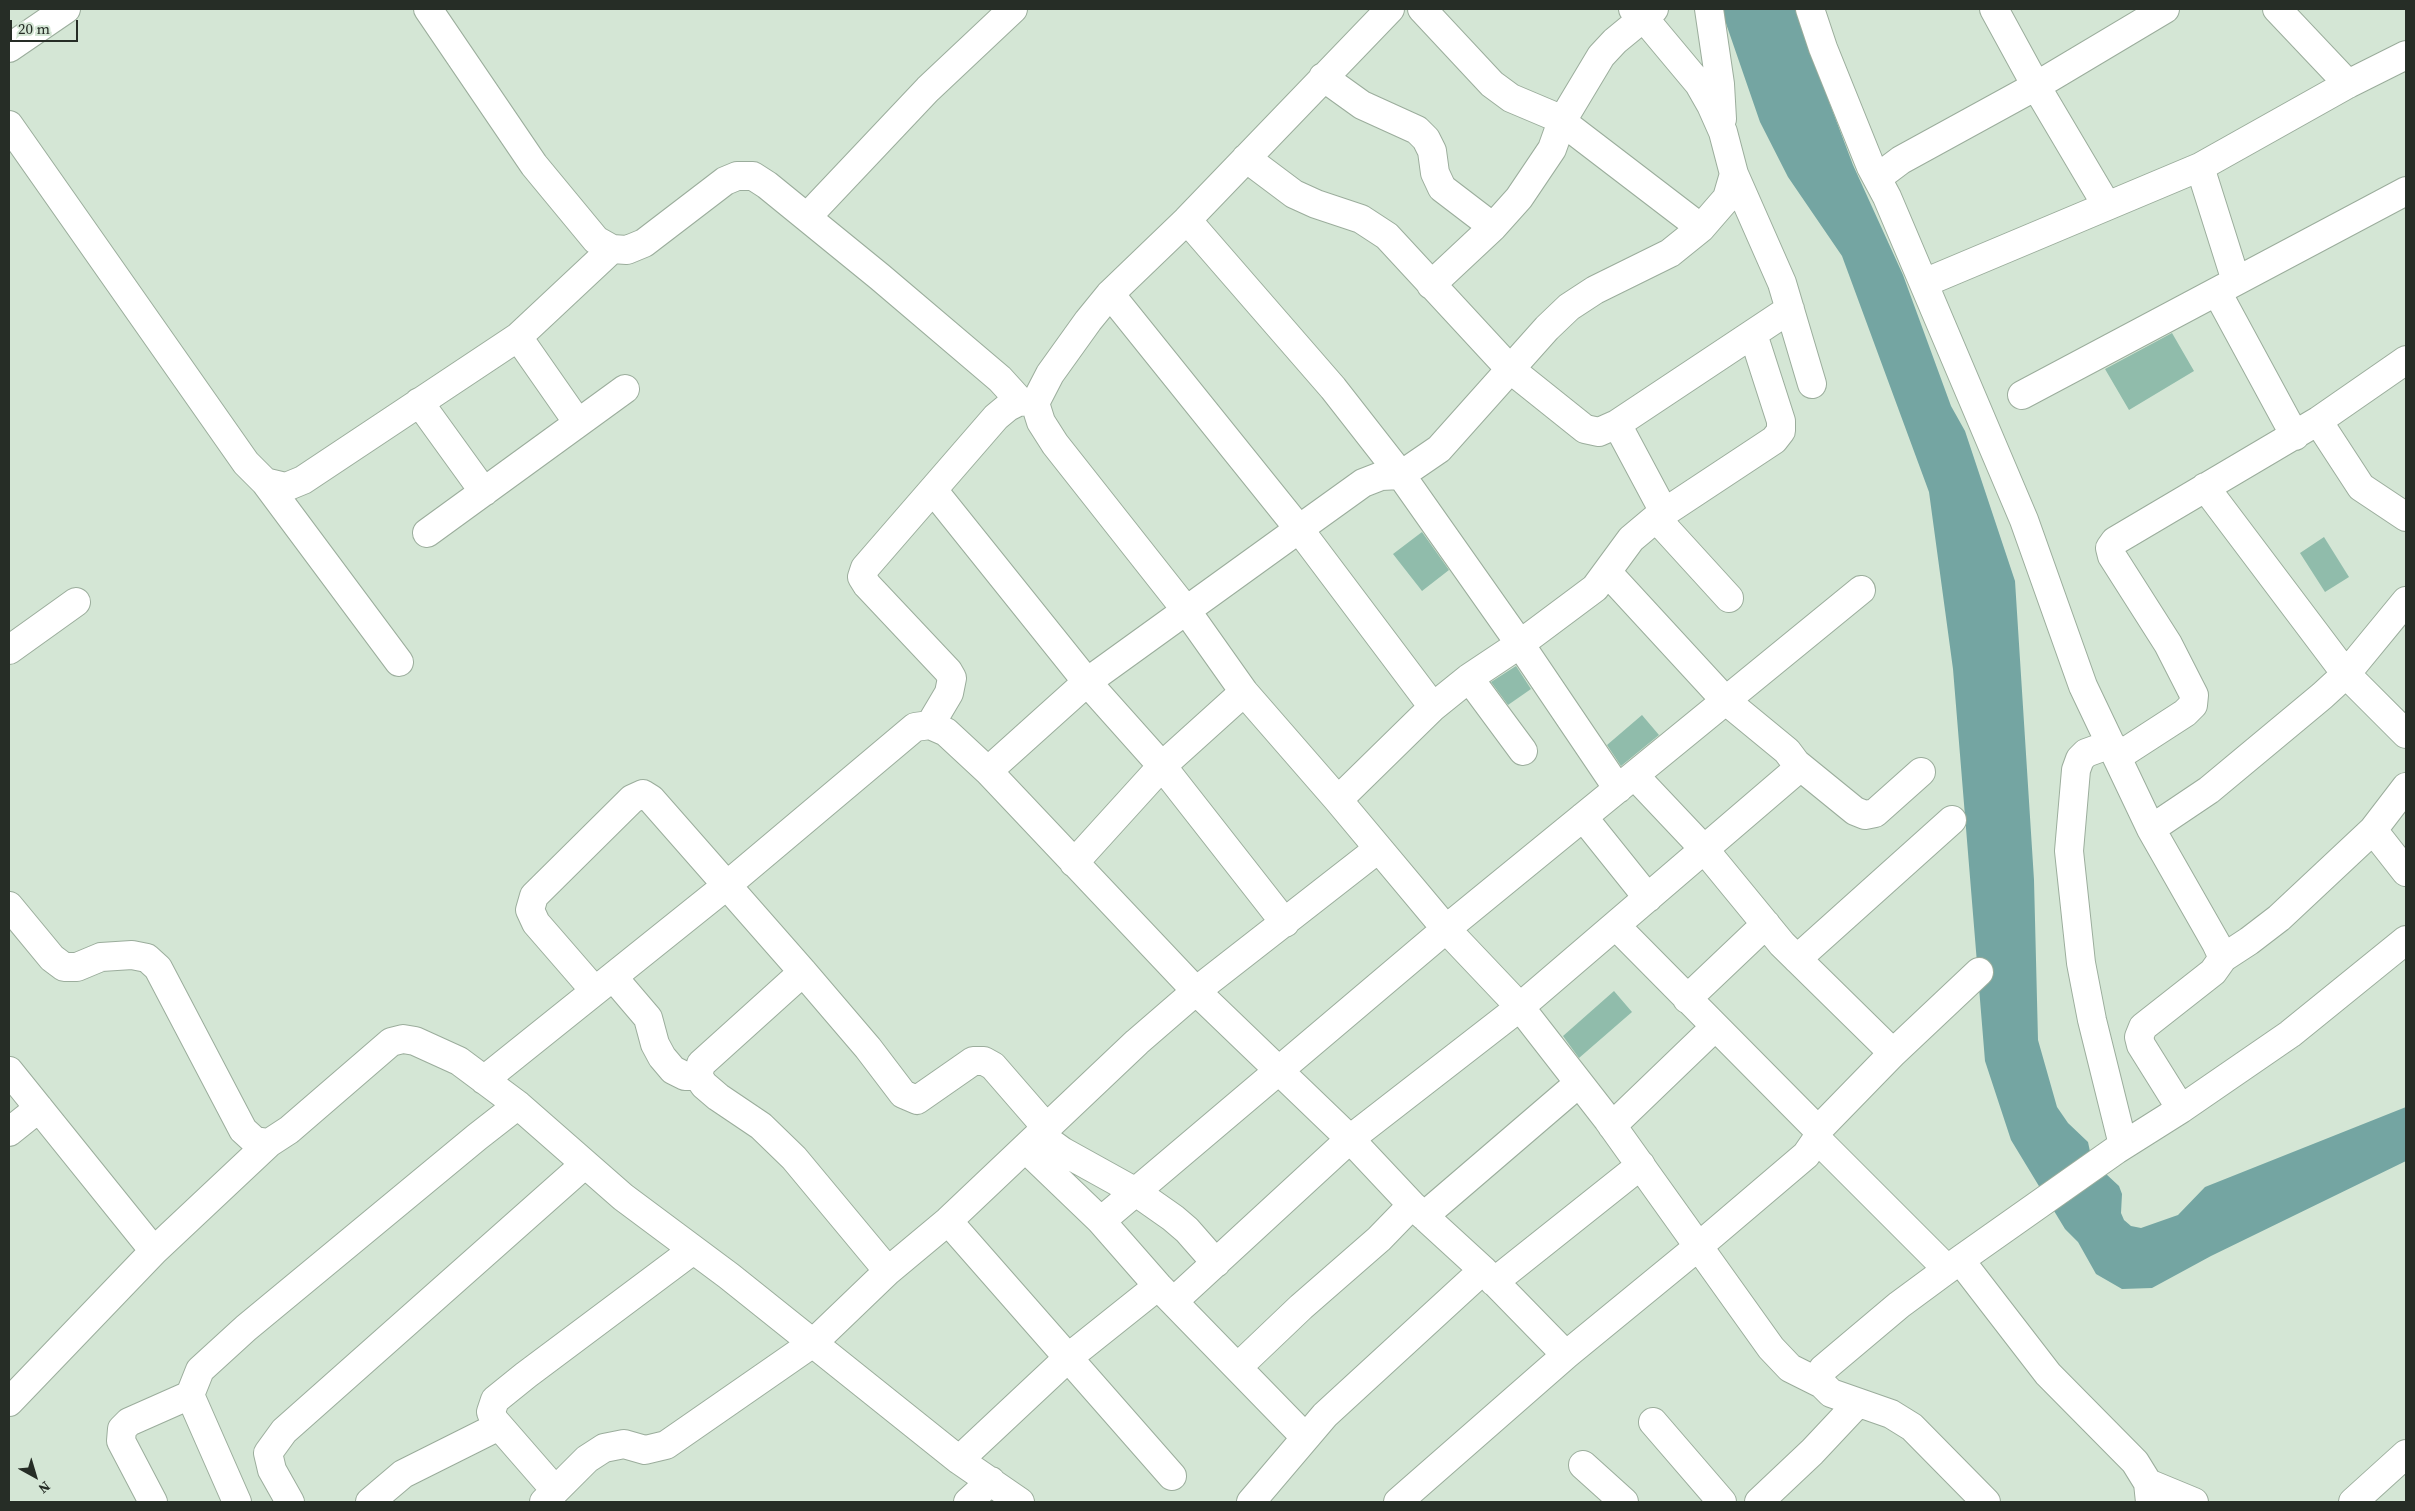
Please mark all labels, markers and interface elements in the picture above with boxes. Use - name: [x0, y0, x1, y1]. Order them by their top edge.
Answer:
- scale bar: [12, 10, 80, 42]
- text: 20 m: [18, 18, 50, 39]
- north arrow: [10, 1451, 60, 1501]
- text: N: [34, 1477, 55, 1499]

